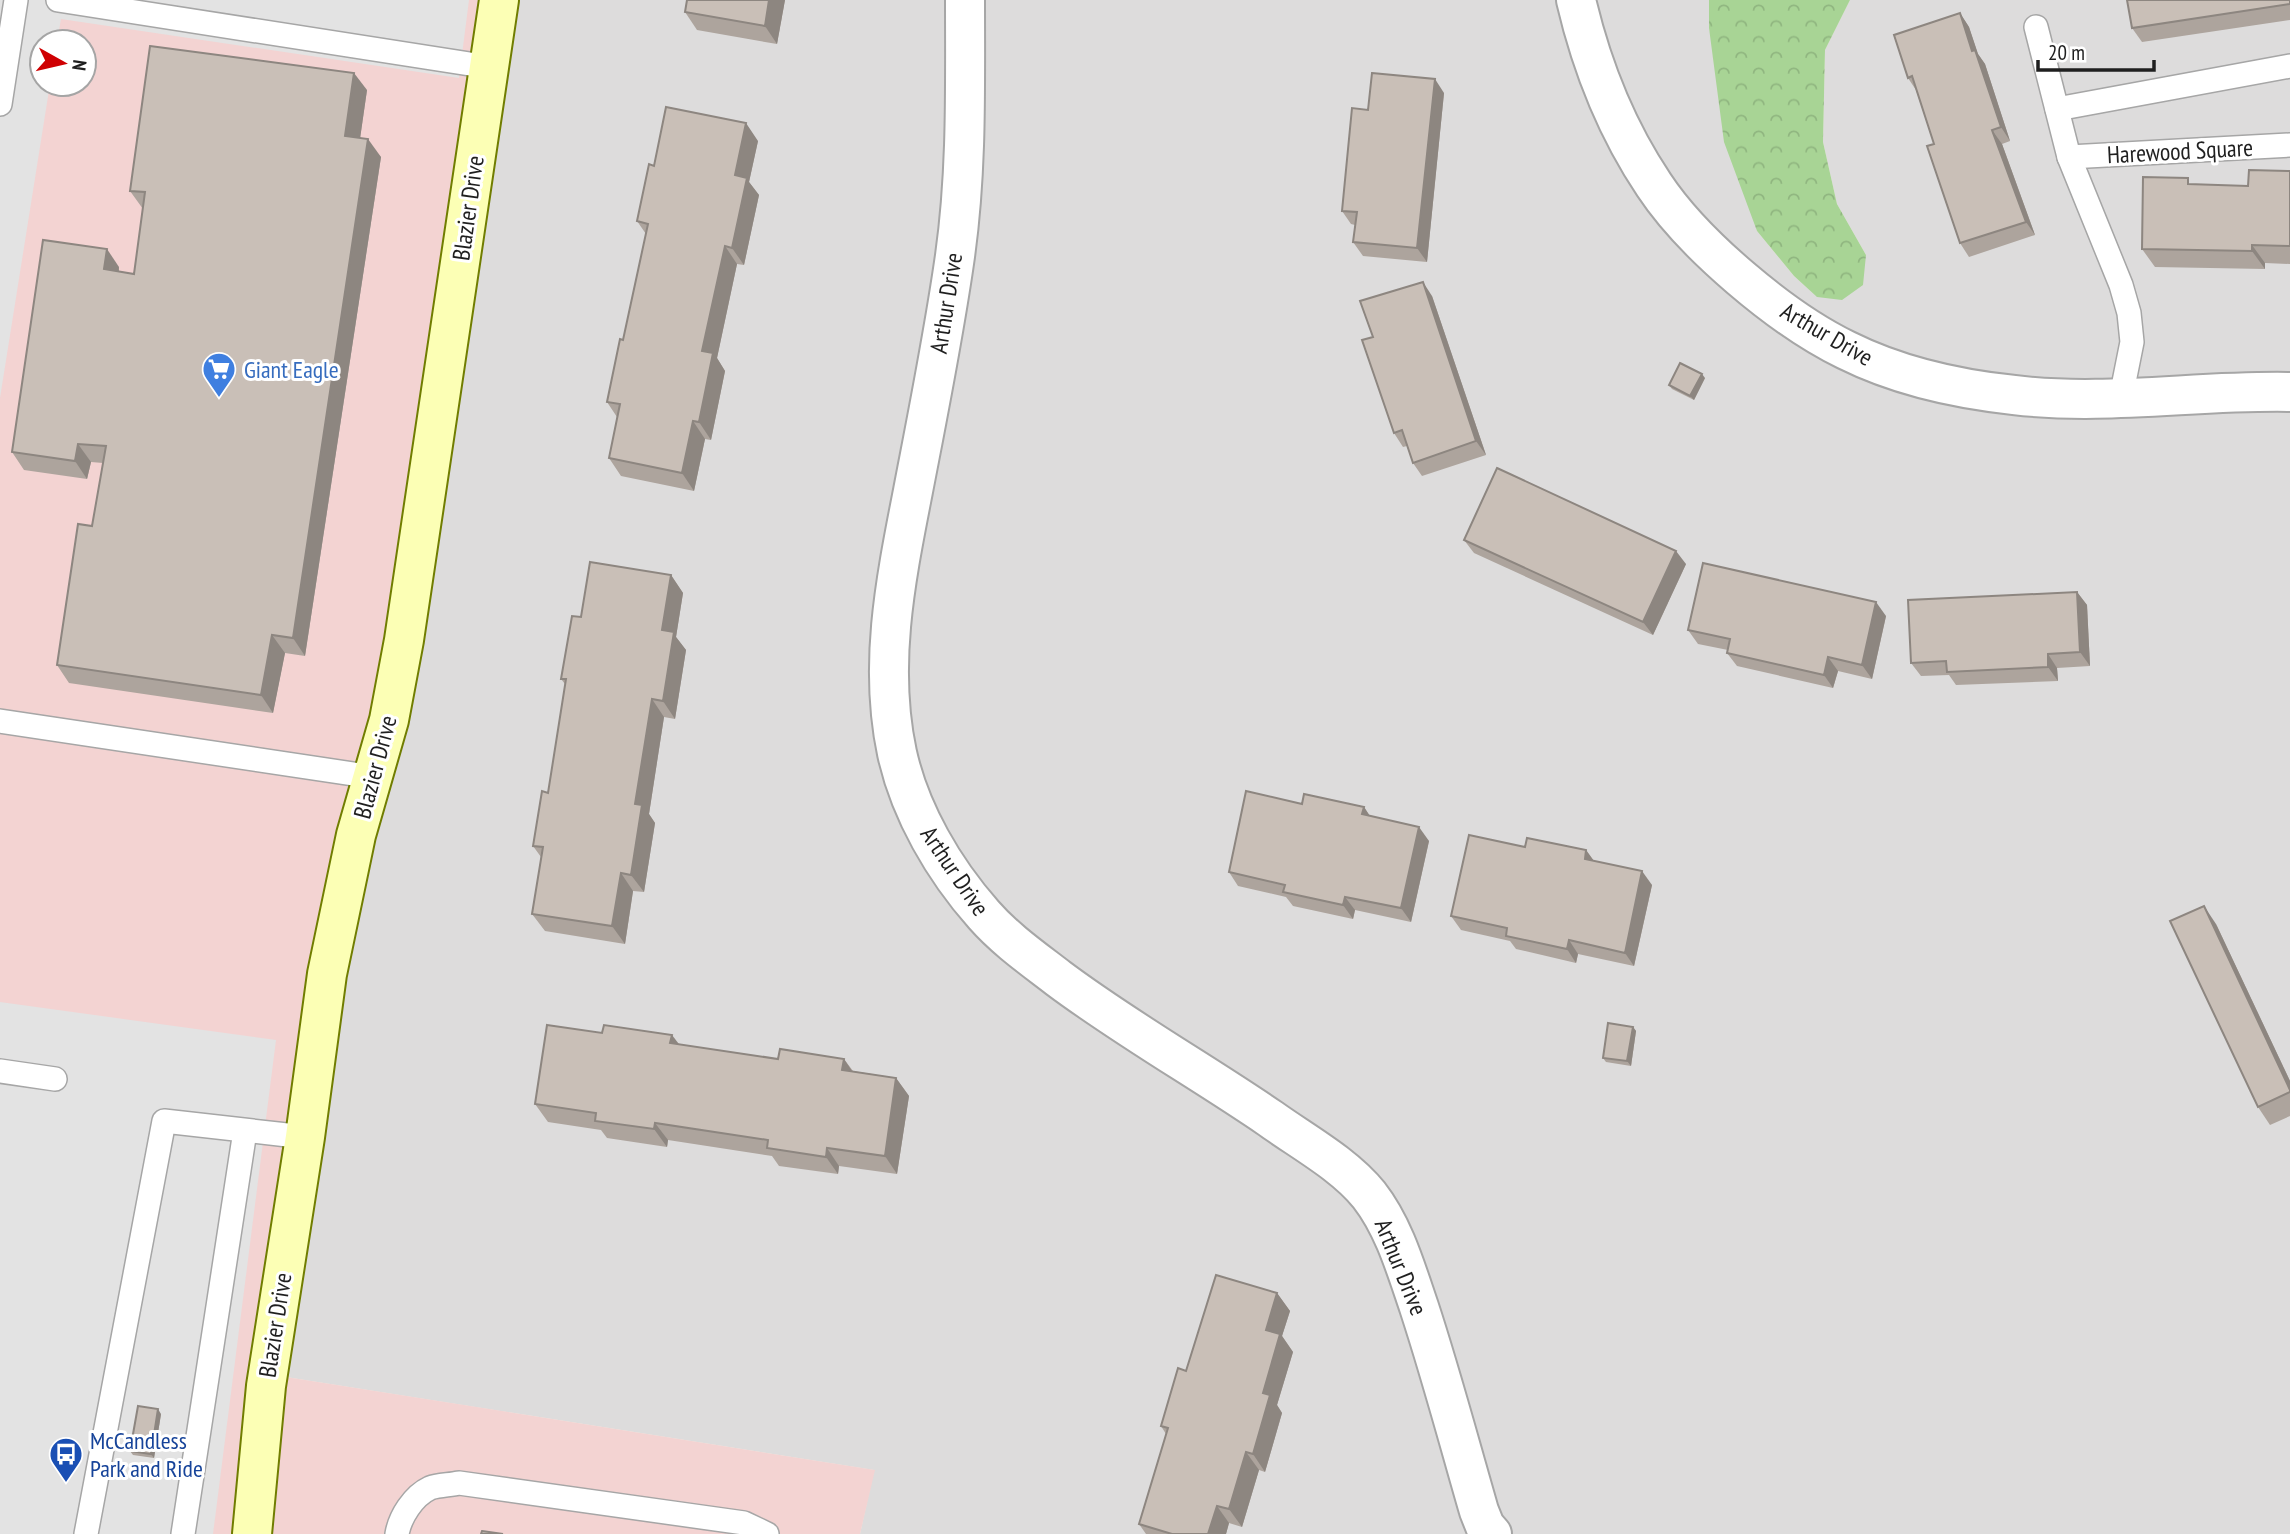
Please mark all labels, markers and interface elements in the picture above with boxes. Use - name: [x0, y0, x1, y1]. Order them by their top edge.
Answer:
- north arrow: [28, 28, 98, 98]
- scale bar: [2038, 28, 2154, 72]
- text: 20 m: [2048, 39, 2085, 66]
- text: N: [67, 59, 92, 72]
- street label: Harewood Square: [2106, 132, 2254, 170]
- street label: Blazier Drive: [445, 154, 491, 262]
- street label: Arthur Drive: [923, 251, 969, 355]
- street label: Arthur Drive: [1775, 295, 1879, 373]
- supermarket icon: Giant Eagle: [200, 350, 238, 399]
- place label: Giant Eagle: [244, 354, 339, 385]
- street label: Blazier Drive: [346, 712, 404, 822]
- street label: Arthur Drive: [914, 820, 996, 922]
- street label: Arthur Drive: [1368, 1214, 1434, 1320]
- street label: Blazier Drive: [251, 1270, 299, 1380]
- place label: McCandless Park and Ride: [90, 1425, 203, 1484]
- bus stop icon: McCandless Park and Ride: [47, 1435, 85, 1484]

